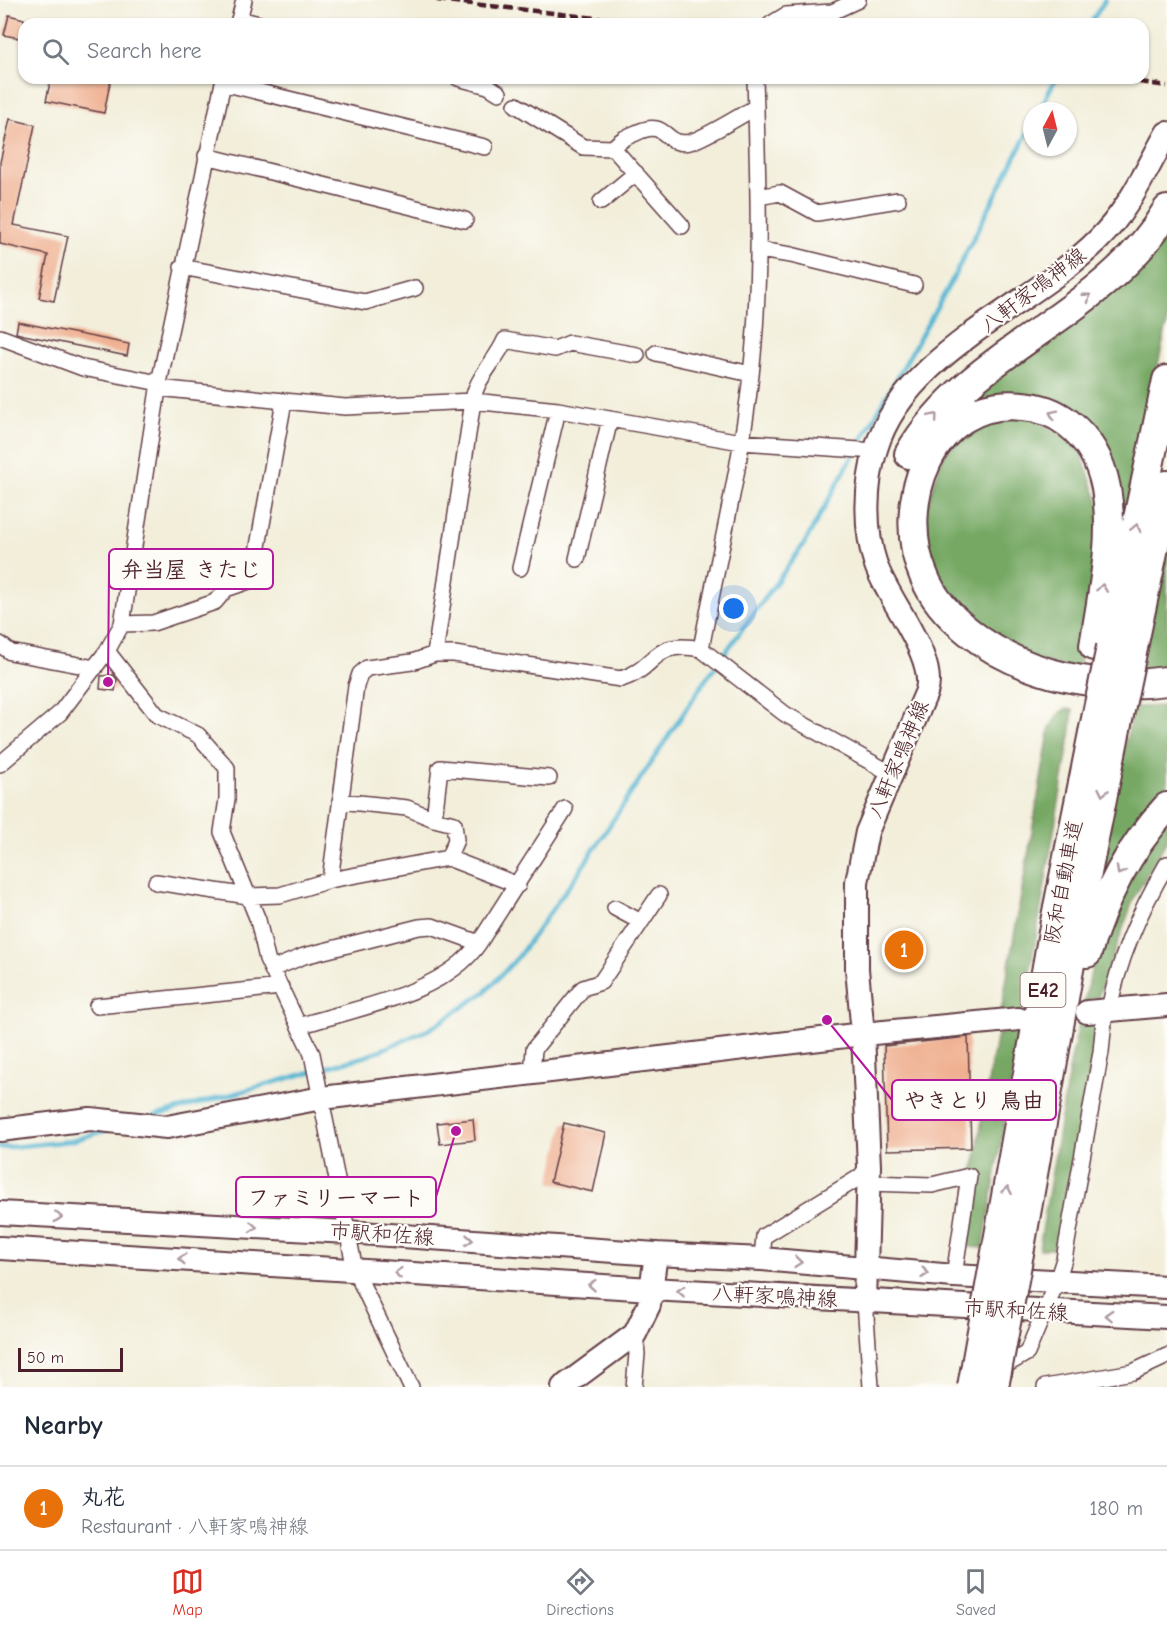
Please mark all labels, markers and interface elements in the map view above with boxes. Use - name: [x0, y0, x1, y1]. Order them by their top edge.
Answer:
- search box: [18, 18, 1149, 84]
- icon: search: [39, 35, 72, 68]
- text: Search here: [87, 38, 202, 64]
- north arrow: [1023, 102, 1077, 156]
- street label: 八軒家鳴神線: [975, 243, 1091, 337]
- one-way arrow: [1080, 294, 1091, 305]
- one-way arrow: [1049, 410, 1060, 422]
- one-way arrow: [927, 413, 938, 424]
- one-way arrow: [1129, 523, 1142, 533]
- callout: 弁当屋 きたじ: [109, 549, 273, 589]
- text: 弁当屋 きたじ: [121, 557, 261, 583]
- one-way arrow: [1095, 583, 1108, 593]
- your location: [719, 594, 748, 623]
- street label: 八軒家鳴神線: [862, 696, 934, 822]
- one-way arrow: [1097, 786, 1110, 796]
- street label: 阪和自動車道: [1039, 818, 1087, 946]
- one-way arrow: [1116, 865, 1127, 875]
- pin: 1: [884, 928, 924, 972]
- road number: E42: [1020, 973, 1066, 1007]
- callout: やきとり 鳥由: [892, 1080, 1056, 1120]
- text: やきとり 鳥由: [904, 1088, 1044, 1114]
- callout: ファミリーマート: [236, 1177, 436, 1217]
- text: ファミリーマート: [248, 1185, 424, 1211]
- one-way arrow: [1000, 1185, 1013, 1195]
- one-way arrow: [54, 1210, 63, 1223]
- street label: 市駅和佐線: [329, 1218, 435, 1250]
- one-way arrow: [249, 1220, 258, 1233]
- one-way arrow: [464, 1234, 473, 1247]
- one-way arrow: [178, 1253, 187, 1266]
- one-way arrow: [794, 1255, 803, 1268]
- one-way arrow: [920, 1266, 929, 1279]
- one-way arrow: [393, 1267, 402, 1280]
- one-way arrow: [588, 1279, 597, 1292]
- street label: 八軒家鳴神線: [711, 1281, 839, 1311]
- one-way arrow: [676, 1284, 685, 1297]
- street label: 市駅和佐線: [963, 1295, 1069, 1325]
- one-way arrow: [1104, 1308, 1113, 1321]
- scale bar: [18, 1345, 123, 1372]
- text: 50 m: [27, 1349, 64, 1367]
- text: Nearby: [24, 1411, 103, 1441]
- text: 丸花: [81, 1484, 125, 1510]
- text: 1: [40, 1497, 47, 1520]
- text: 180 m: [1089, 1497, 1143, 1520]
- text: Restaurant · 八軒家鳴神線: [81, 1515, 308, 1538]
- tab: Map: [171, 1565, 204, 1619]
- tab: Directions: [546, 1565, 614, 1619]
- tab: Saved: [956, 1565, 996, 1619]

